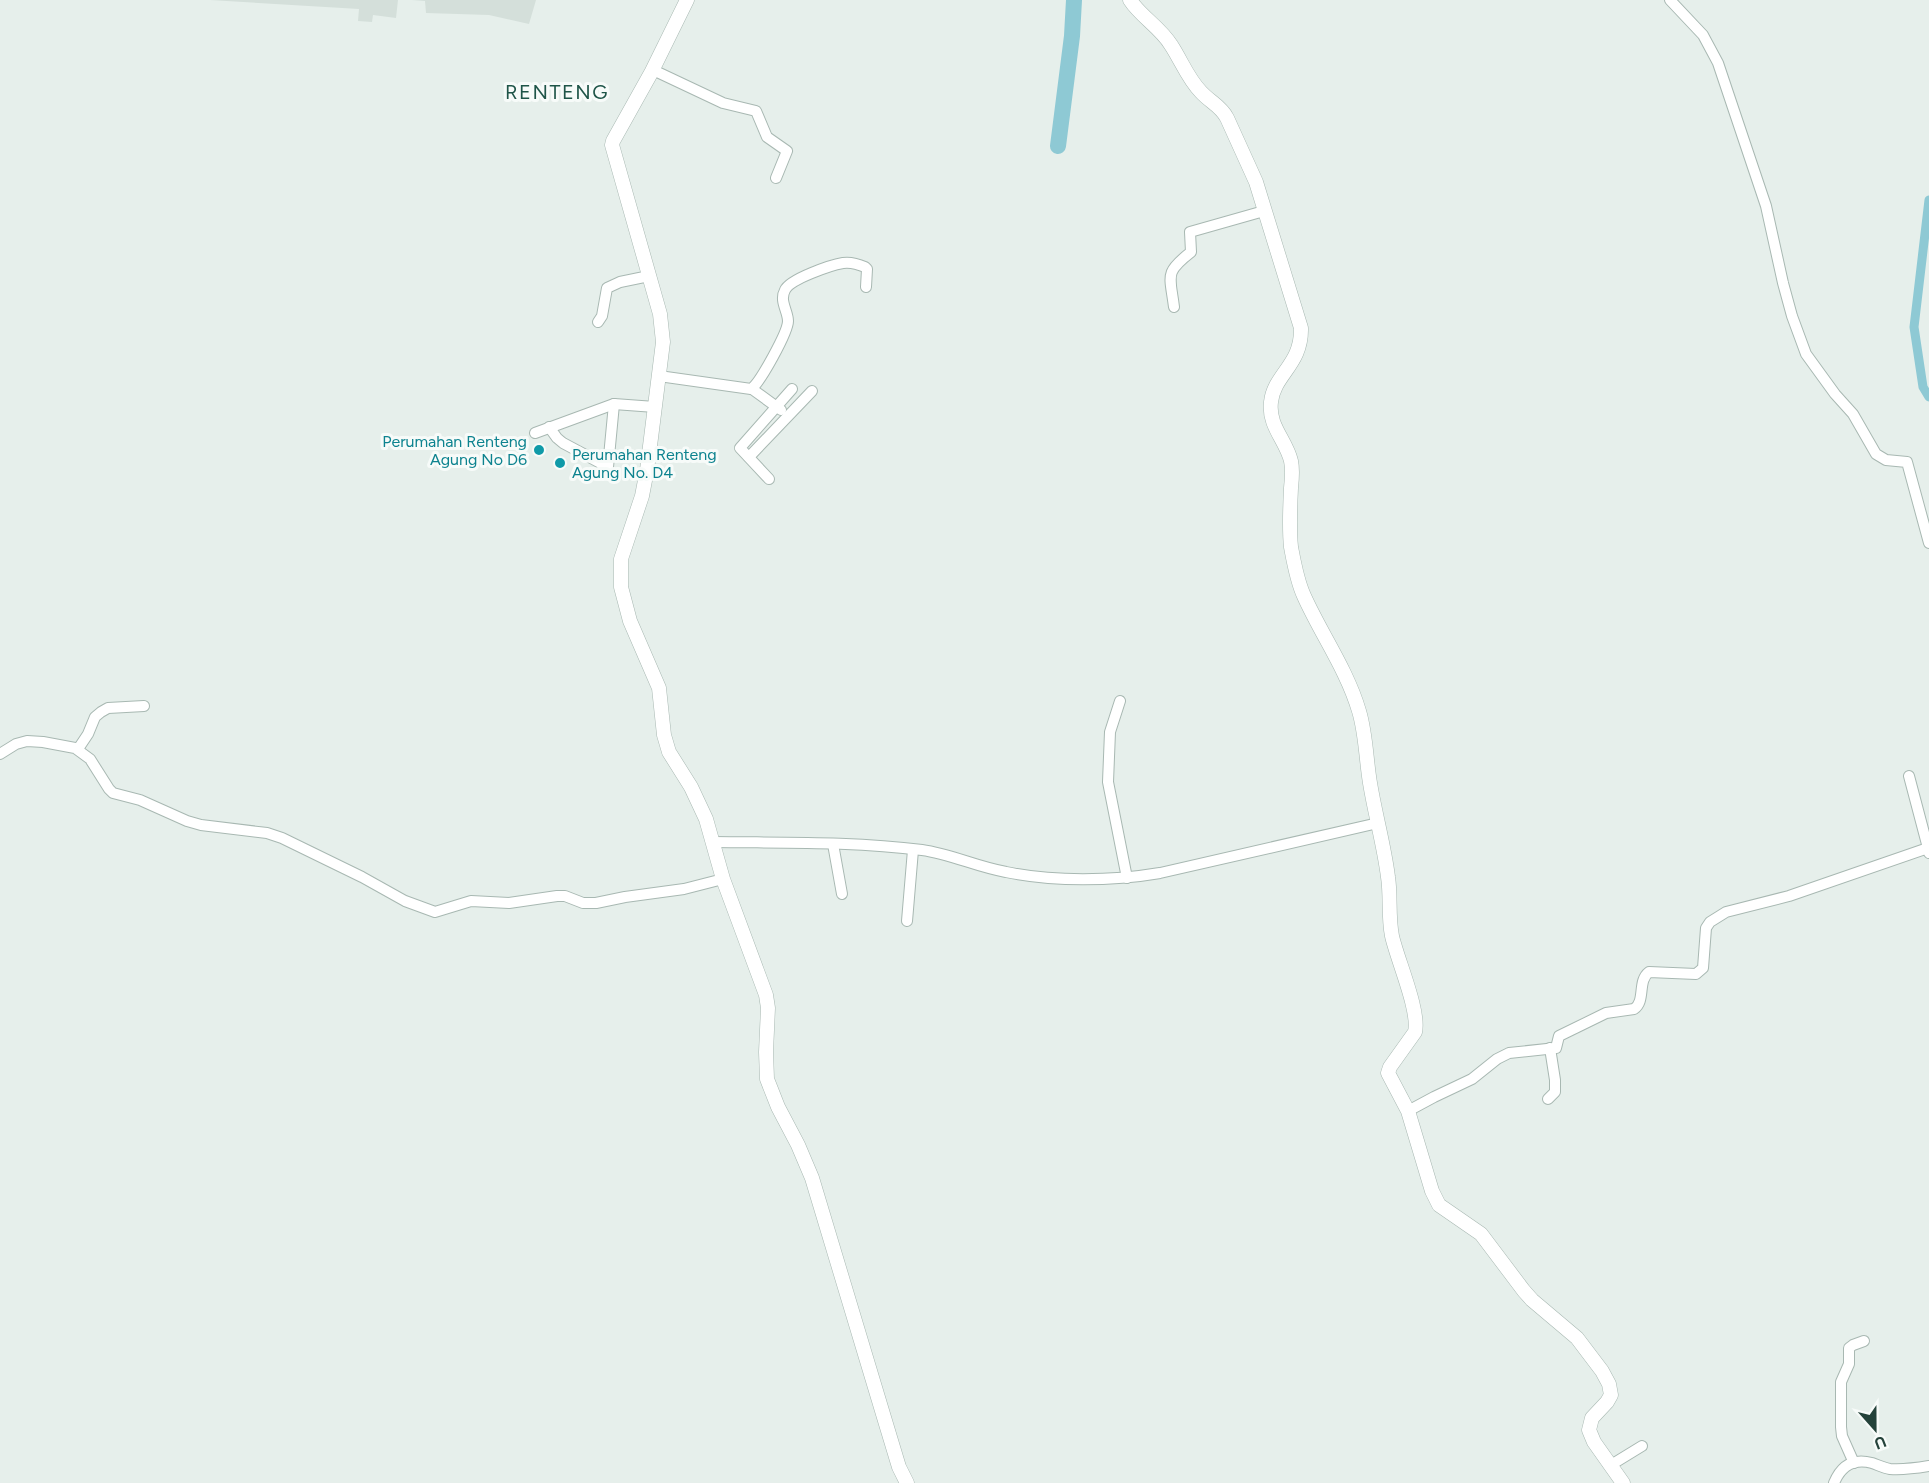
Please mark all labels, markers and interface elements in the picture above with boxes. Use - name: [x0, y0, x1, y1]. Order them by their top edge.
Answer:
- district label: RENTENG: [505, 80, 609, 104]
- place label: Perumahan Renteng Agung No D6: [382, 432, 527, 469]
- marker: Perumahan Renteng Agung No D6: [532, 443, 546, 457]
- place label: Perumahan Renteng Agung No. D4: [572, 445, 717, 482]
- marker: Perumahan Renteng Agung No. D4: [553, 456, 567, 470]
- north arrow: [1845, 1399, 1905, 1459]
- text: U: [1872, 1432, 1889, 1453]

